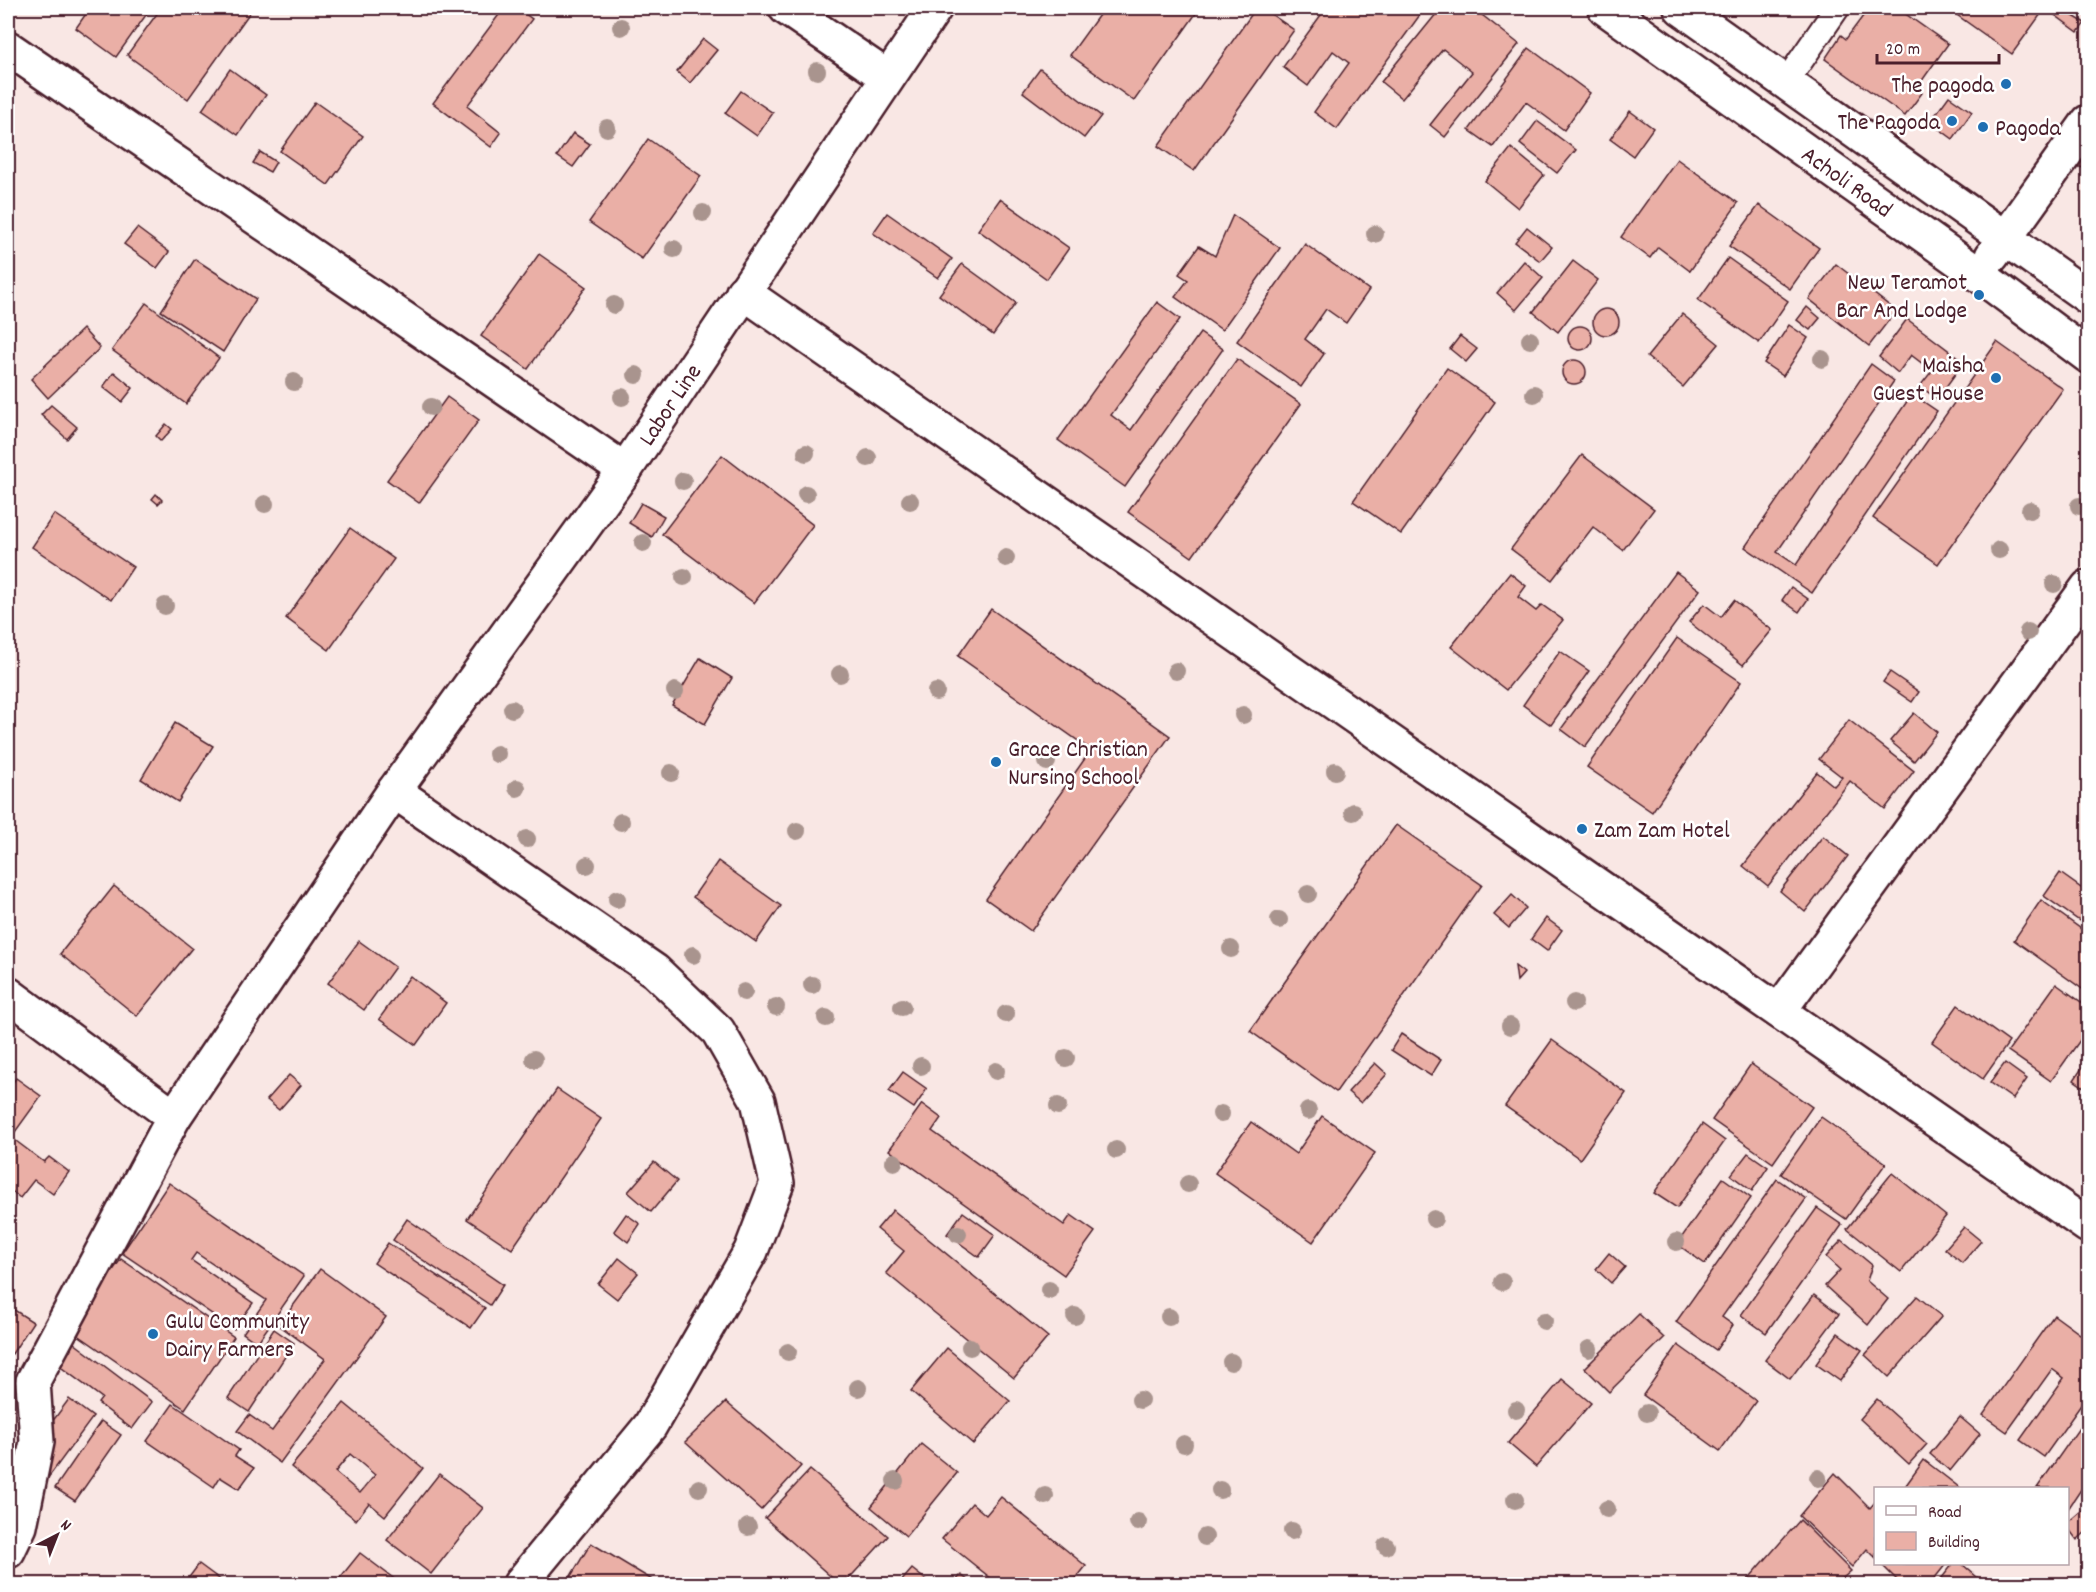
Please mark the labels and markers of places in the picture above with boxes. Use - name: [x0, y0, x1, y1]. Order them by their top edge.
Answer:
- place label: The pagoda: [1891, 70, 1995, 104]
- marker: The pagoda: [1999, 77, 2013, 91]
- place label: The Pagoda: [1837, 107, 1941, 141]
- place label: Pagoda: [1995, 113, 2062, 147]
- marker: The Pagoda: [1945, 114, 1959, 128]
- marker: Pagoda: [1976, 120, 1990, 134]
- place label: New Teramot Bar And Lodge: [1836, 267, 1967, 329]
- marker: New Teramot Bar And Lodge: [1972, 288, 1986, 302]
- place label: Maisha Guest House: [1873, 350, 1985, 412]
- marker: Maisha Guest House: [1989, 371, 2003, 385]
- place label: Grace Christian Nursing School: [1008, 734, 1148, 796]
- marker: Grace Christian Nursing School: [989, 755, 1003, 769]
- place label: Zam Zam Hotel: [1594, 815, 1730, 849]
- marker: Zam Zam Hotel: [1575, 822, 1589, 836]
- place label: Gulu Community Dairy Farmers: [165, 1306, 310, 1368]
- marker: Gulu Community Dairy Farmers: [146, 1327, 160, 1341]

